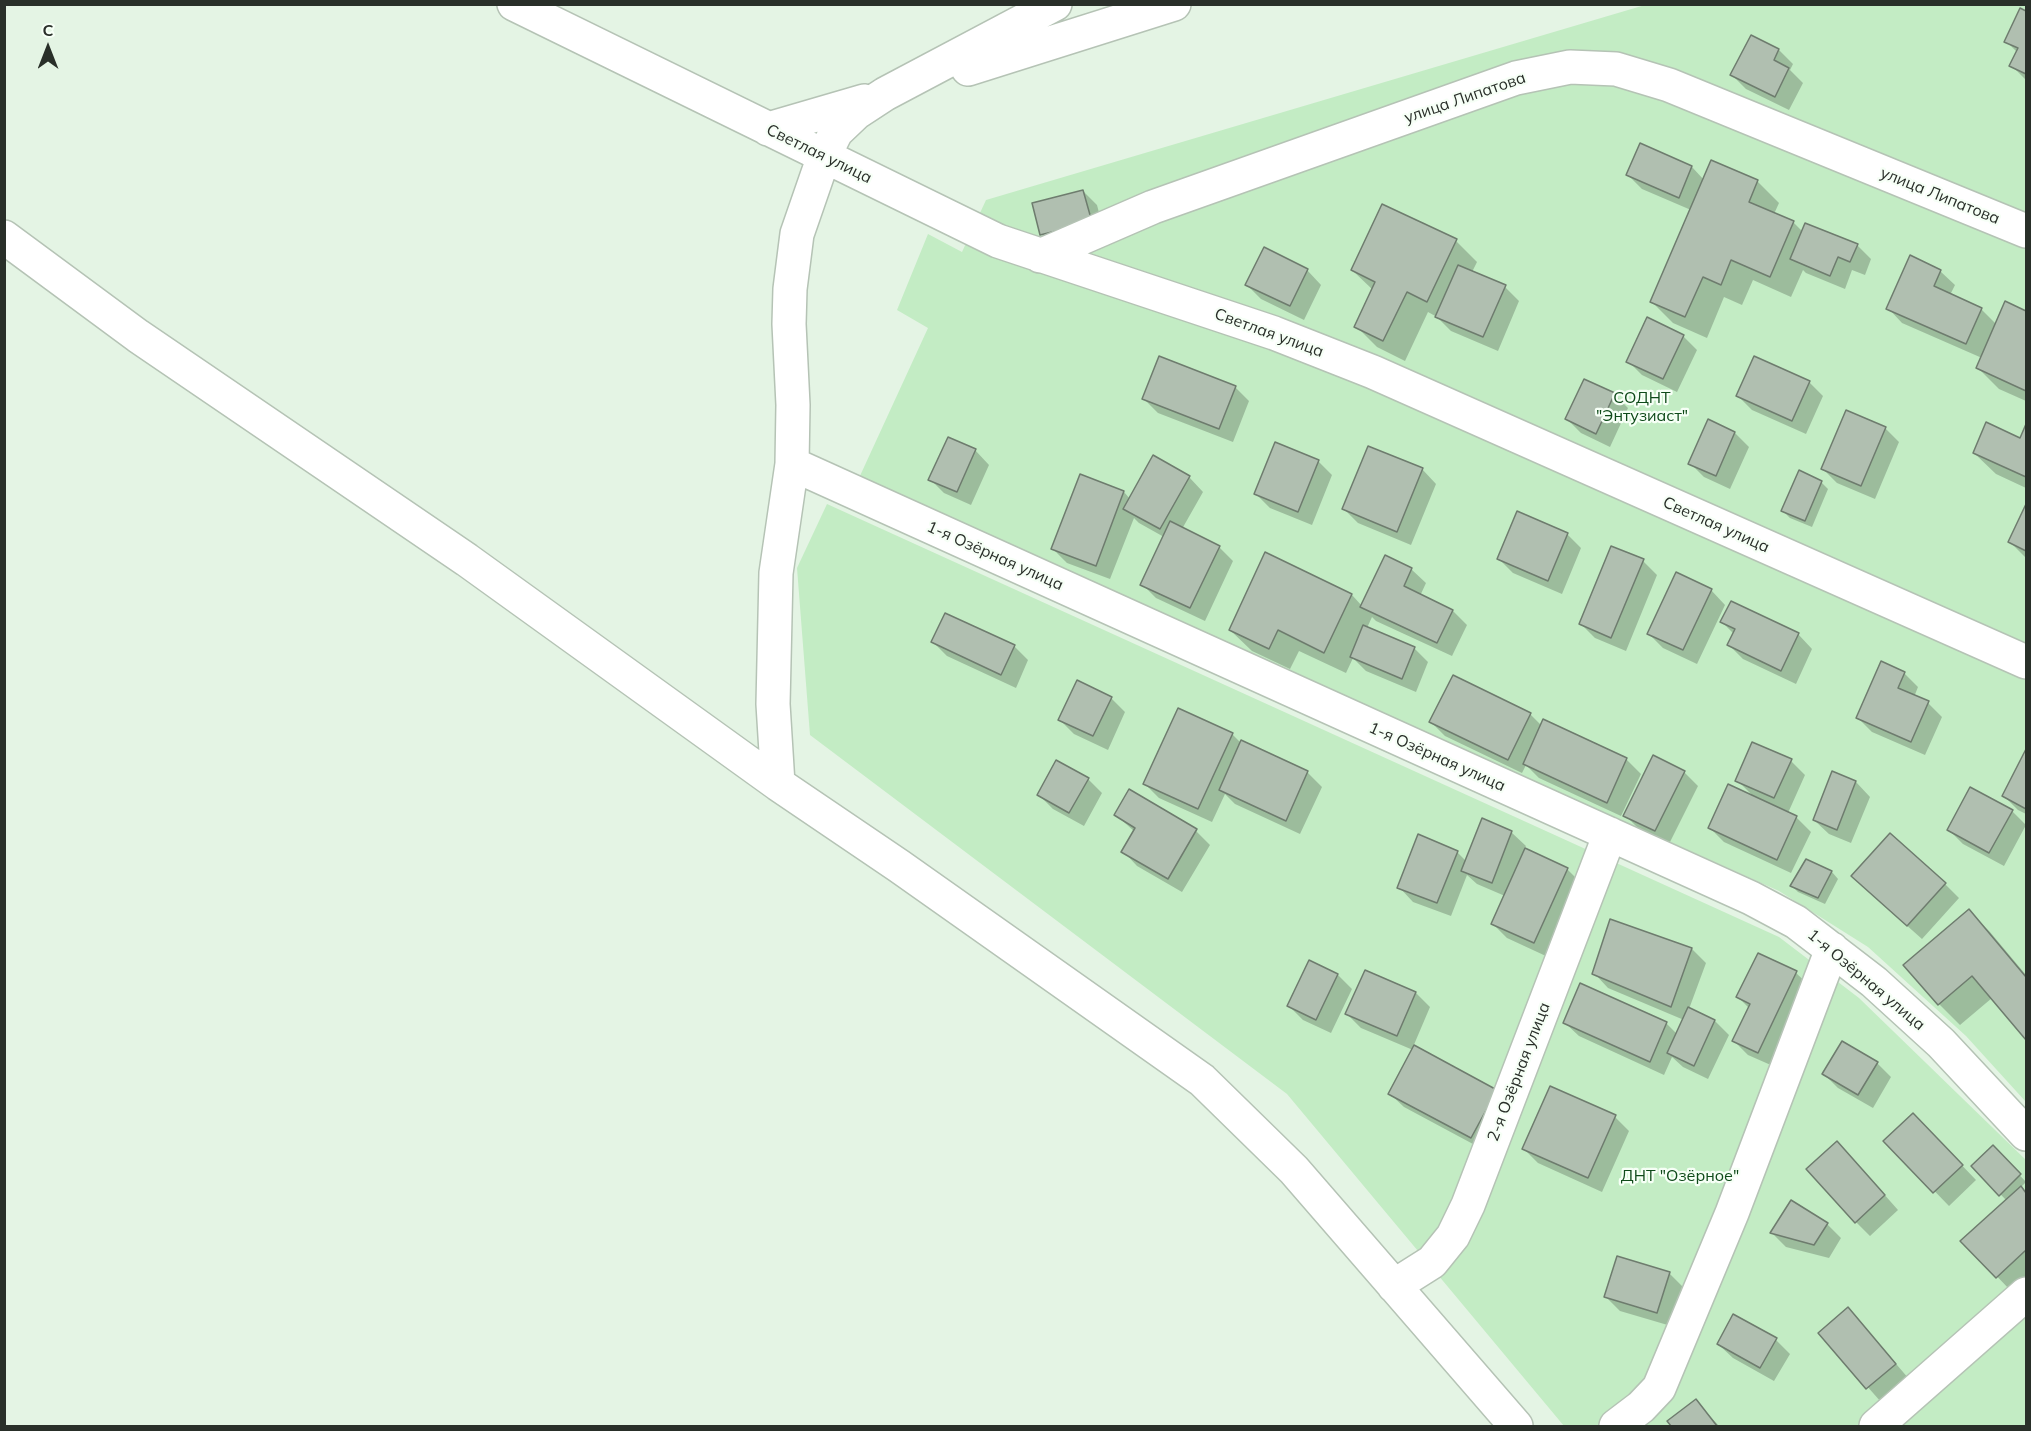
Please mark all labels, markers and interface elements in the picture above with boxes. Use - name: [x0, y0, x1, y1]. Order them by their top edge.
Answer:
- north arrow: [18, 18, 78, 78]
- text: С: [43, 20, 53, 40]
- street label: улица Липатова: [1402, 68, 1528, 128]
- street label: Светлая улица: [763, 120, 875, 188]
- street label: улица Липатова: [1878, 163, 2002, 229]
- street label: Светлая улица: [1212, 304, 1326, 362]
- park label: СОДНТ "Энтузиаст": [1596, 388, 1688, 426]
- street label: Светлая улица: [1660, 493, 1772, 557]
- street label: 1-я Озёрная улица: [924, 517, 1066, 595]
- street label: 1-я Озёрная улица: [1366, 718, 1508, 796]
- street label: 1-я Озёрная улица: [1803, 925, 1929, 1035]
- street label: 2-я Озёрная улица: [1484, 1000, 1554, 1144]
- park label: ДНТ "Озёрное": [1621, 1166, 1739, 1186]

